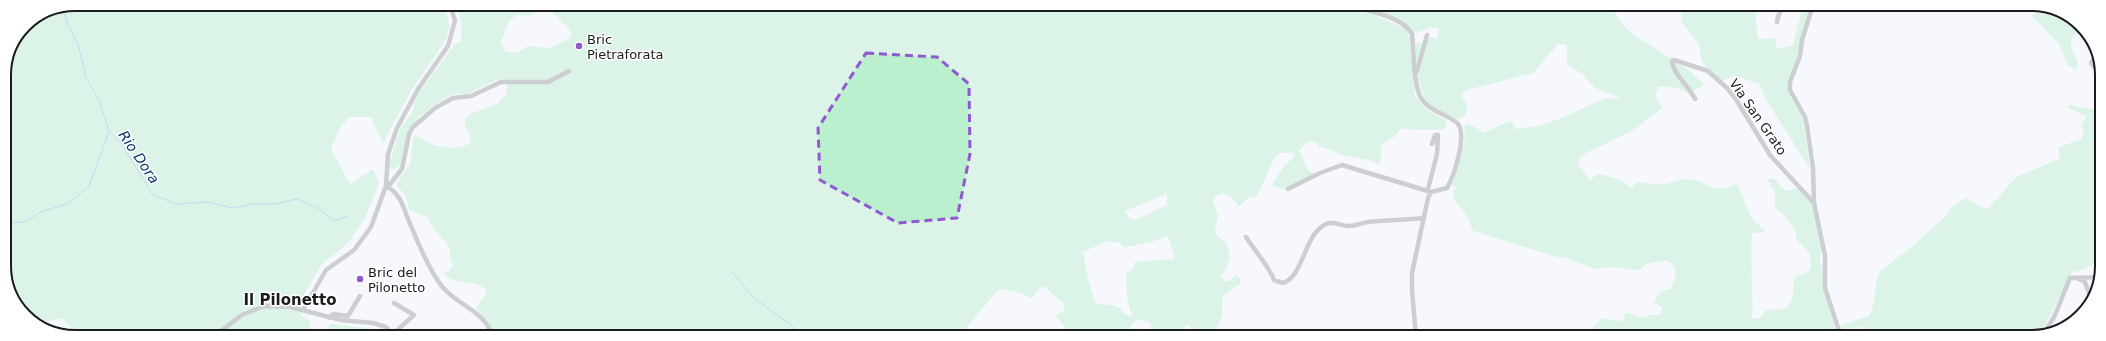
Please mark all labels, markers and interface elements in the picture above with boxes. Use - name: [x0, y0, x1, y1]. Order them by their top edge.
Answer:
- place label: Bric Pietraforata: [587, 32, 663, 62]
- marker: Bric Pietraforata: [574, 41, 584, 51]
- street label: Via San Grato: [1726, 76, 1790, 158]
- water label: Rio Dora: [116, 128, 162, 186]
- place label: Bric del Pilonetto: [368, 265, 425, 295]
- marker: Bric del Pilonetto: [355, 274, 365, 284]
- district label: Il Pilonetto: [243, 291, 337, 309]

